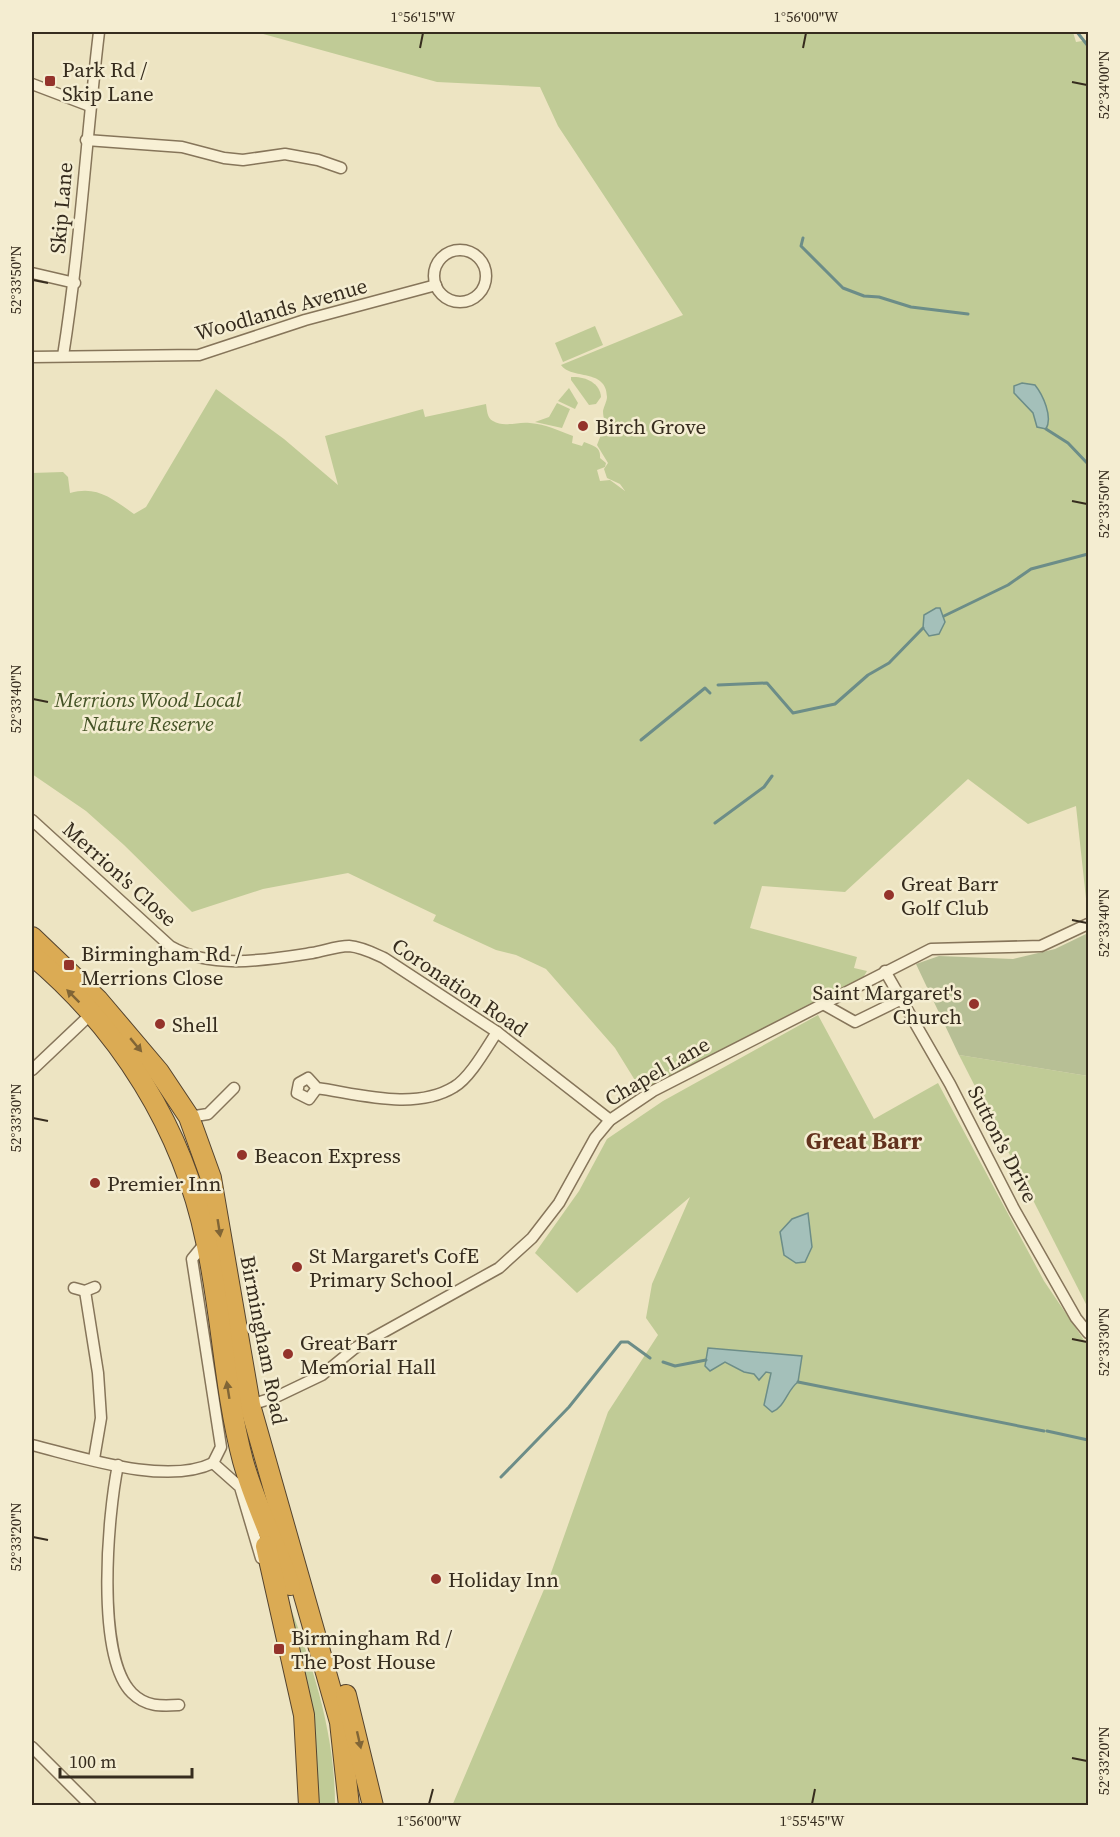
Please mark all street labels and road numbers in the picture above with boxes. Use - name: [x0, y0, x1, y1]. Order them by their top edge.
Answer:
- street label: Skip Lane: [43, 161, 79, 255]
- street label: Woodlands Avenue: [192, 271, 370, 347]
- street label: Merrion's Close: [57, 815, 183, 933]
- street label: Coronation Road: [386, 931, 534, 1043]
- street label: Chapel Lane: [599, 1029, 715, 1113]
- street label: Sutton's Drive: [961, 1081, 1045, 1207]
- street label: Birmingham Road: [233, 1253, 295, 1427]

